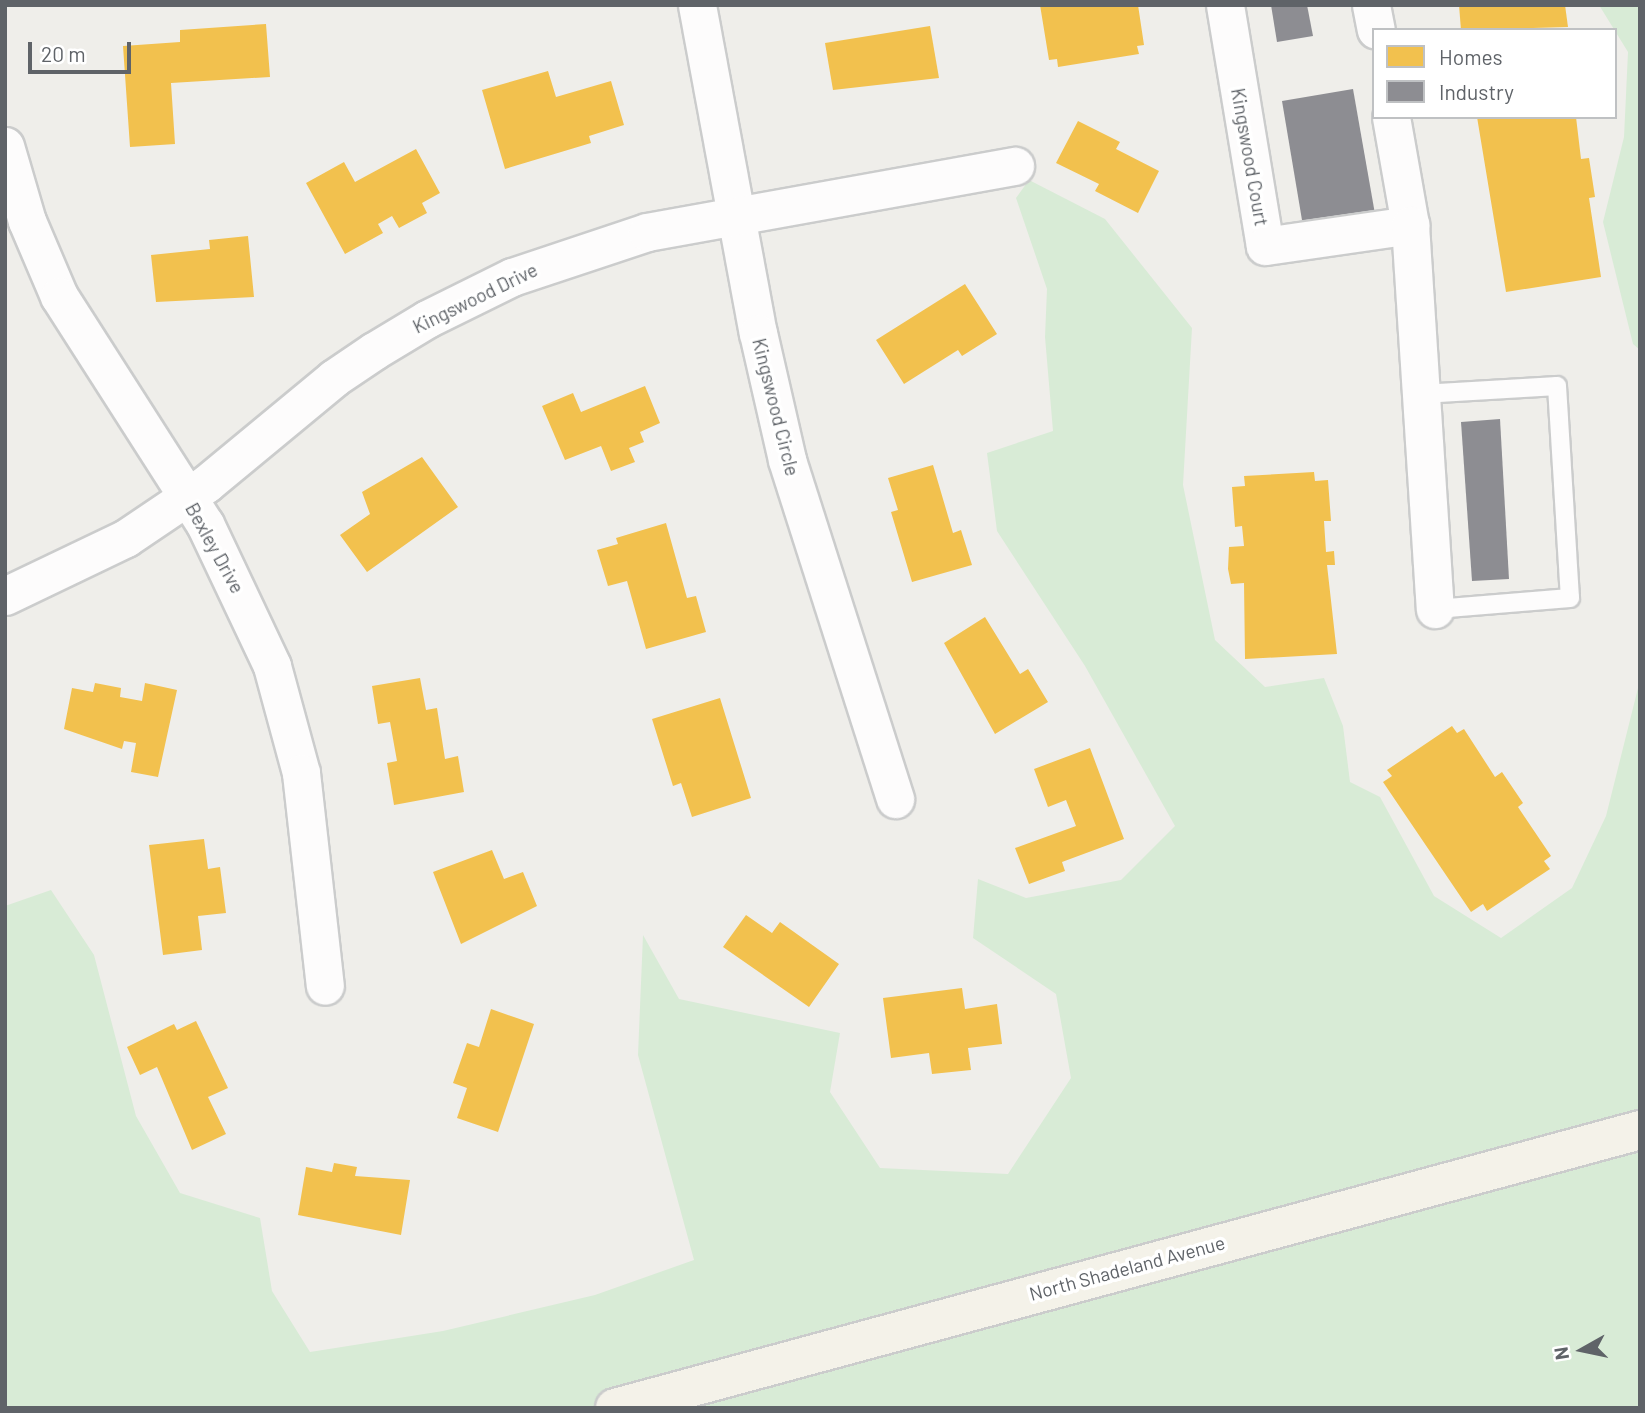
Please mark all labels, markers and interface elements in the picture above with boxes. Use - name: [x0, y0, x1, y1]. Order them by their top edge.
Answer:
- scale bar: [32, 28, 135, 72]
- legend: [1372, 28, 1617, 119]
- text: 20 m: [41, 41, 86, 66]
- text: Homes: [1439, 44, 1503, 69]
- text: Industry: [1439, 79, 1514, 104]
- street label: Kingswood Court: [1227, 86, 1273, 228]
- street label: Kingswood Drive: [409, 258, 541, 338]
- street label: Kingswood Circle: [748, 336, 804, 478]
- street label: Bexley Drive: [181, 499, 249, 597]
- street label: North Shadeland Avenue: [1027, 1231, 1227, 1305]
- north arrow: [1547, 1315, 1617, 1385]
- text: N: [1548, 1345, 1573, 1361]

